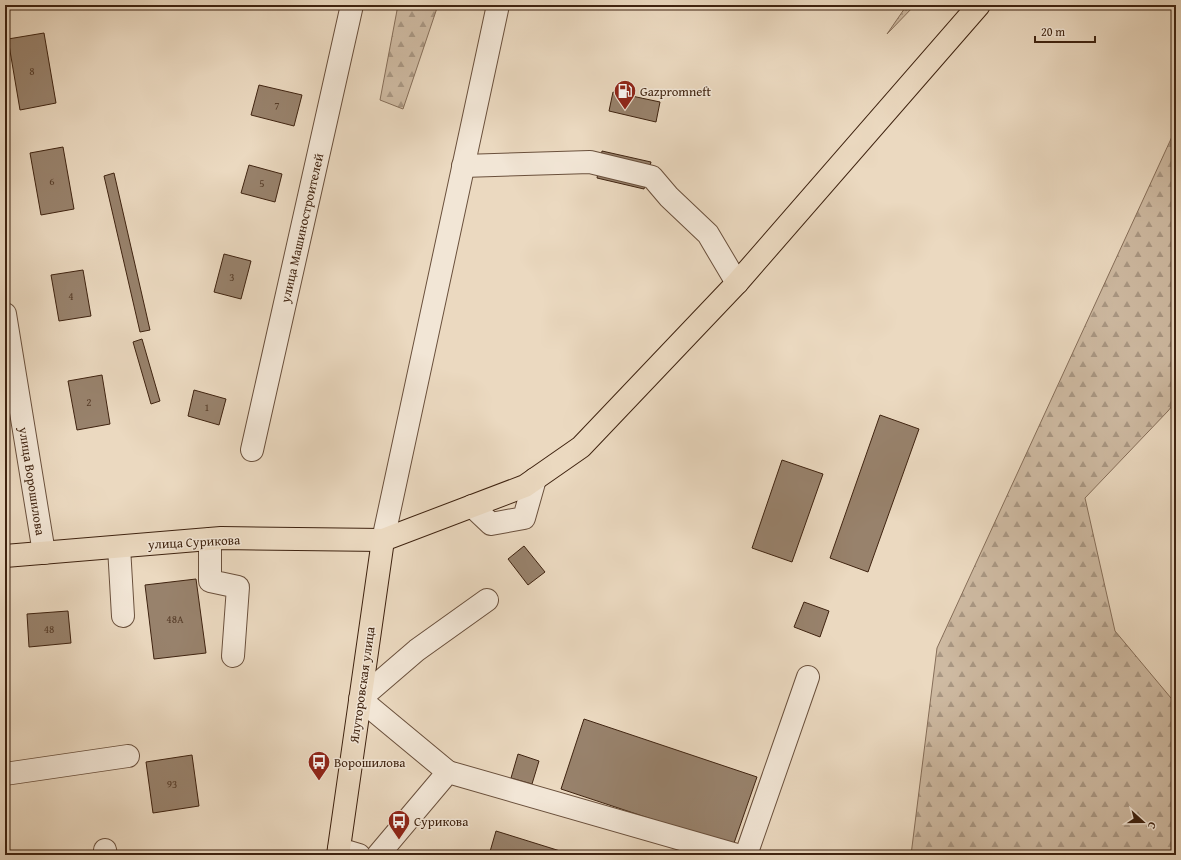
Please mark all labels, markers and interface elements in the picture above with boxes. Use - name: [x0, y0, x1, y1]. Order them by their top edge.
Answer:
- scale bar: [1035, 18, 1095, 44]
- text: 20 m: [1041, 23, 1065, 40]
- house number: 8: [29, 63, 35, 79]
- fuel station icon: Gazpromneft: [612, 78, 638, 111]
- place label: Gazpromneft: [640, 82, 711, 101]
- house number: 7: [274, 97, 280, 113]
- street label: улица Машиностроителей: [275, 151, 329, 306]
- house number: 6: [49, 173, 55, 189]
- house number: 5: [259, 175, 265, 191]
- house number: 3: [229, 269, 235, 285]
- house number: 4: [68, 288, 74, 304]
- house number: 2: [86, 394, 92, 410]
- house number: 1: [204, 399, 210, 415]
- street label: улица Ворошилова: [14, 424, 50, 537]
- street label: улица Сурикова: [146, 530, 241, 554]
- house number: 48А: [166, 611, 184, 627]
- house number: 48: [44, 621, 54, 637]
- street label: Ялуторовская улица: [344, 625, 380, 746]
- bus stop icon: Ворошилова: [306, 749, 332, 782]
- place label: Ворошилова: [334, 753, 406, 772]
- house number: 93: [167, 776, 177, 792]
- north arrow: [1123, 802, 1163, 842]
- bus stop icon: Сурикова: [386, 808, 412, 841]
- place label: Сурикова: [414, 812, 469, 831]
- text: С: [1144, 820, 1161, 831]

